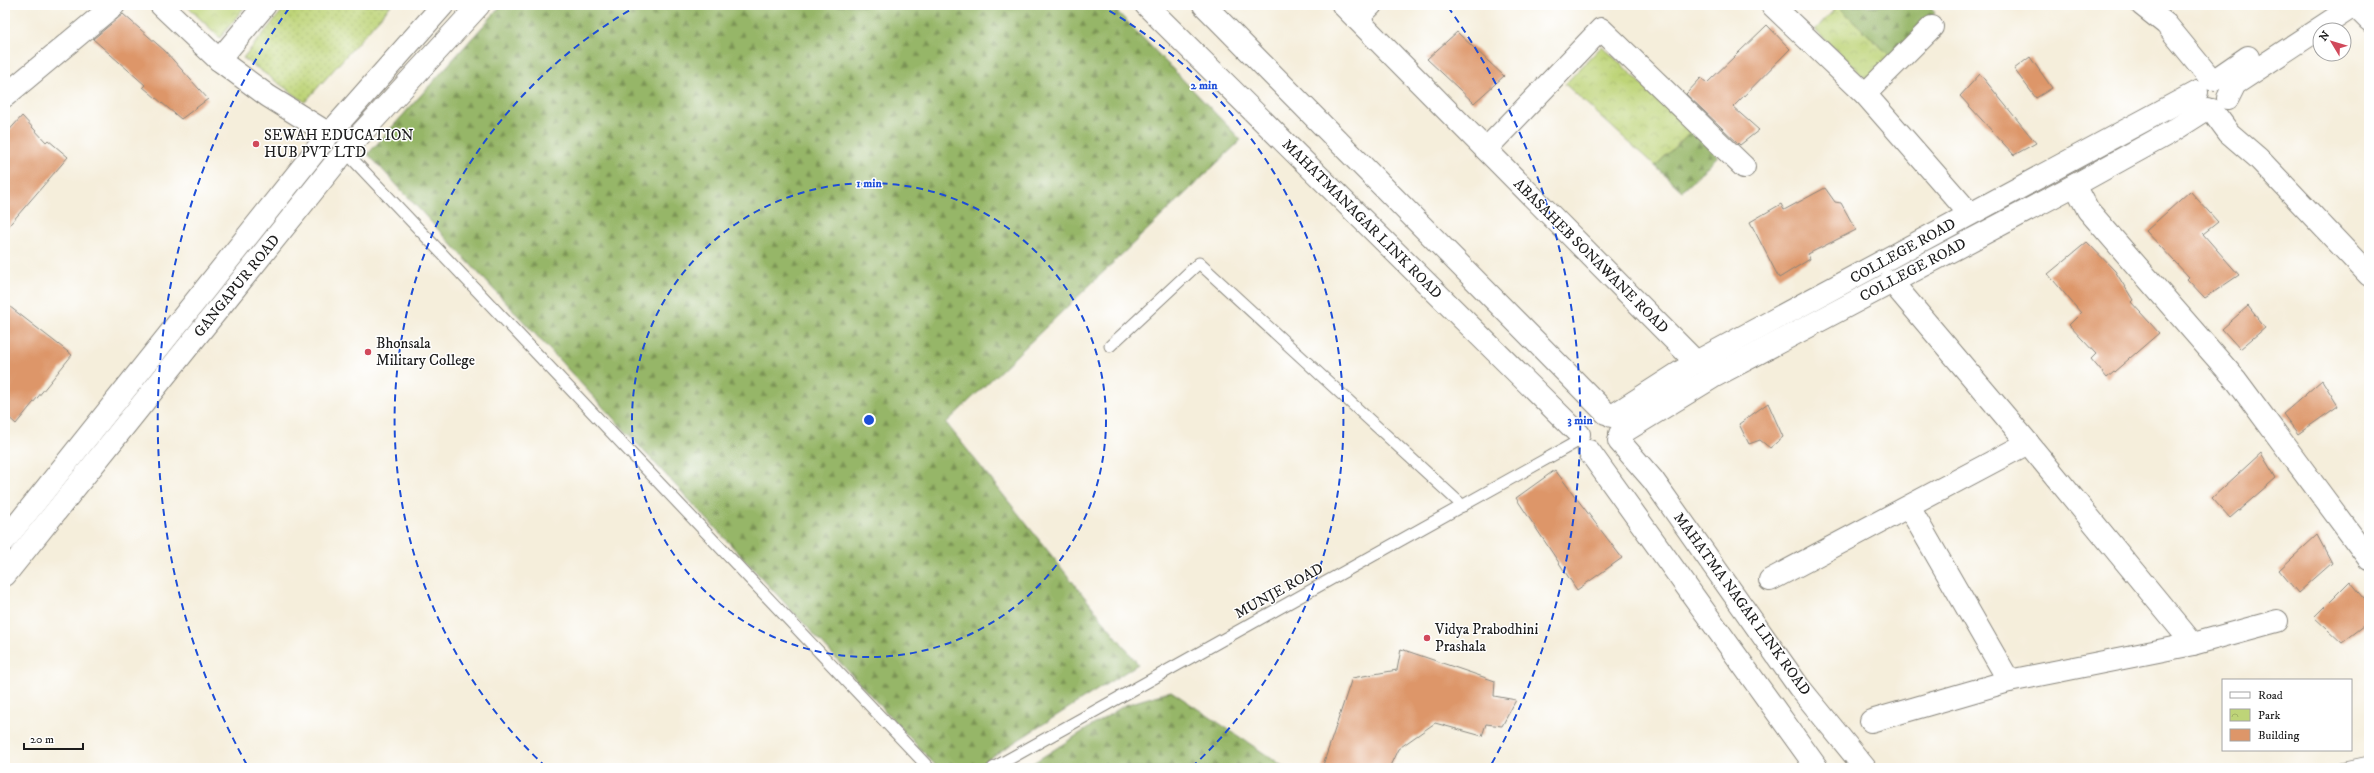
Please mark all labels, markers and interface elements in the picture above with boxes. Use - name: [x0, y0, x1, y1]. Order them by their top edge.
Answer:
- north arrow: [2312, 22, 2352, 62]
- text: N: [2317, 29, 2333, 44]
- text: 2 min: [1191, 78, 1218, 93]
- place label: SEWAH EDUCATION HUB PVT LTD: [264, 126, 414, 162]
- street label: MAHATMANAGAR LINK ROAD: [1278, 135, 1446, 303]
- marker: SEWAH EDUCATION HUB PVT LTD: [251, 139, 261, 149]
- street label: ABASAHEB SONAWANE ROAD: [1510, 175, 1672, 337]
- text: 1 min: [856, 176, 882, 191]
- street label: COLLEGE ROAD: [1847, 215, 1959, 287]
- street label: GANGAPUR ROAD: [190, 231, 284, 341]
- street label: COLLEGE ROAD: [1857, 234, 1969, 306]
- place label: Bhonsala Military College: [376, 334, 475, 370]
- marker: Bhonsala Military College: [363, 347, 373, 357]
- centre of rings: [862, 413, 876, 427]
- text: 3 min: [1567, 413, 1593, 428]
- street label: MAHATMA NAGAR LINK ROAD: [1669, 509, 1815, 699]
- street label: MUNJE ROAD: [1231, 559, 1327, 623]
- place label: Vidya Prabodhini Prashala: [1434, 620, 1538, 656]
- marker: Vidya Prabodhini Prashala: [1422, 633, 1432, 643]
- legend: [2222, 679, 2352, 751]
- text: Road: [2258, 688, 2283, 703]
- text: Park: [2258, 708, 2280, 723]
- scale bar: [24, 725, 83, 751]
- text: Building: [2258, 728, 2299, 743]
- text: 20 m: [30, 732, 54, 747]

